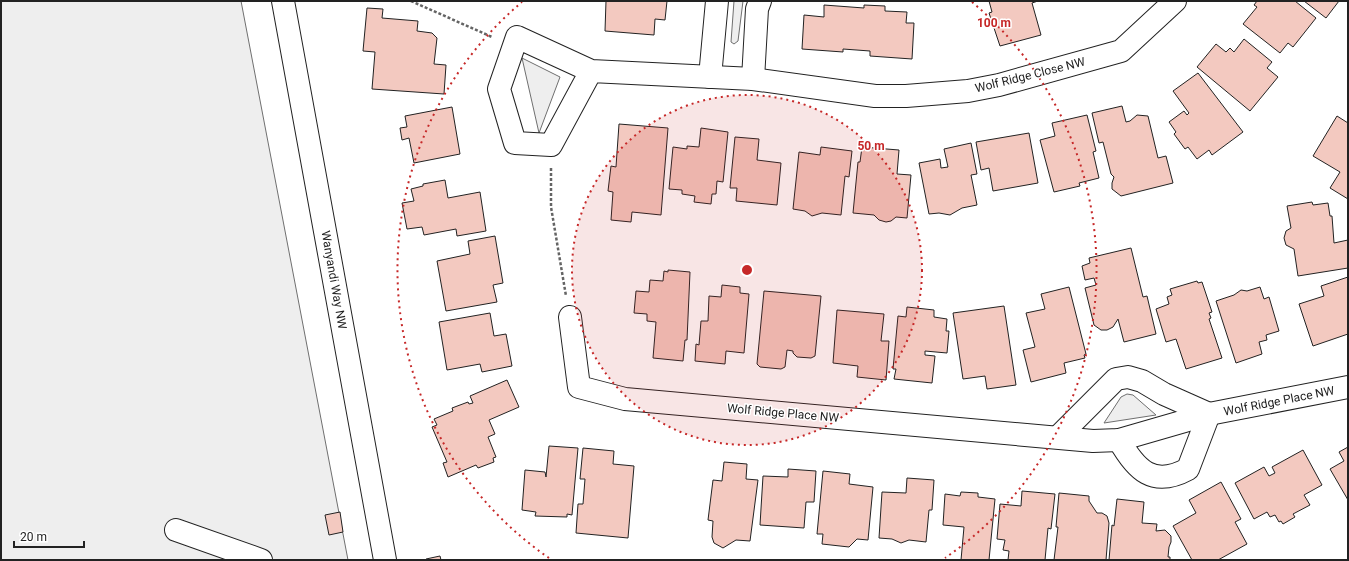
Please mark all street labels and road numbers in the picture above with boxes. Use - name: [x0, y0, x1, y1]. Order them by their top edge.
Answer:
- street label: Wolf Ridge Close NW: [974, 54, 1087, 95]
- street label: Wanyandi Way NW: [318, 230, 350, 331]
- street label: Wolf Ridge Place NW: [1223, 383, 1336, 419]
- street label: Wolf Ridge Place NW: [726, 401, 840, 425]

